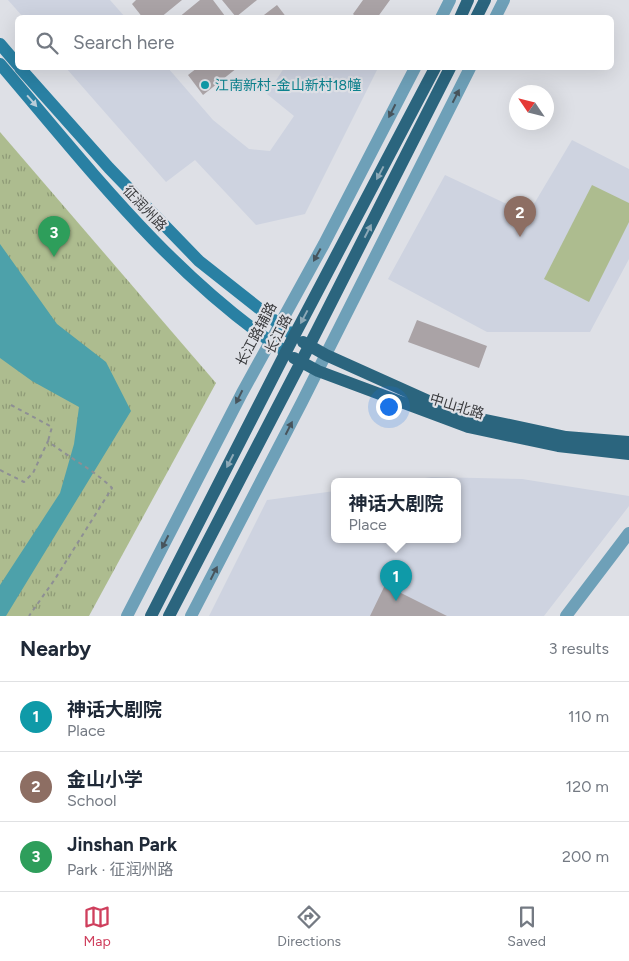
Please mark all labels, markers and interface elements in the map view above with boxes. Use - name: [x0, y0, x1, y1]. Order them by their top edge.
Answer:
- search box: [15, 15, 614, 70]
- icon: search: [33, 29, 61, 57]
- text: Search here: [73, 31, 175, 54]
- place label: 江南新村-金山新村18幢: [215, 77, 361, 94]
- marker: 江南新村-金山新村18幢: [199, 79, 211, 91]
- north arrow: [509, 85, 554, 130]
- one-way arrow: [452, 88, 460, 103]
- one-way arrow: [26, 95, 38, 107]
- one-way arrow: [388, 104, 396, 118]
- one-way arrow: [376, 166, 384, 180]
- street label: 征润州路: [119, 182, 170, 235]
- pin: 2: [504, 196, 536, 237]
- pin: 3: [38, 216, 70, 257]
- one-way arrow: [364, 223, 372, 238]
- one-way arrow: [313, 247, 321, 262]
- street label: 长江路辅路: [232, 299, 280, 369]
- one-way arrow: [300, 309, 308, 324]
- street label: 长江路: [261, 311, 295, 357]
- one-way arrow: [235, 390, 243, 405]
- street label: 中山北路: [428, 390, 486, 423]
- your location: [376, 394, 402, 420]
- one-way arrow: [285, 421, 293, 436]
- one-way arrow: [226, 454, 234, 469]
- popup: [331, 478, 461, 543]
- text: 神话大剧院: [348, 492, 444, 515]
- text: Place: [348, 515, 387, 534]
- one-way arrow: [161, 535, 169, 549]
- pin: 1: [380, 560, 412, 601]
- one-way arrow: [210, 565, 218, 580]
- text: Nearby: [20, 636, 91, 661]
- text: 3 results: [549, 639, 609, 658]
- text: 神话大剧院: [67, 698, 162, 721]
- text: 1: [33, 707, 39, 726]
- text: 110 m: [568, 707, 609, 726]
- text: Place: [67, 721, 105, 740]
- text: 金山小学: [67, 768, 143, 791]
- text: 2: [31, 777, 41, 796]
- text: 120 m: [566, 777, 609, 796]
- text: School: [67, 791, 117, 810]
- text: Jinshan Park: [67, 833, 177, 856]
- text: 3: [32, 847, 40, 866]
- text: 200 m: [562, 847, 609, 866]
- text: Park · 征润州路: [67, 860, 173, 879]
- tab: Map: [83, 903, 111, 950]
- tab: Directions: [277, 903, 341, 950]
- tab: Saved: [507, 903, 546, 950]

